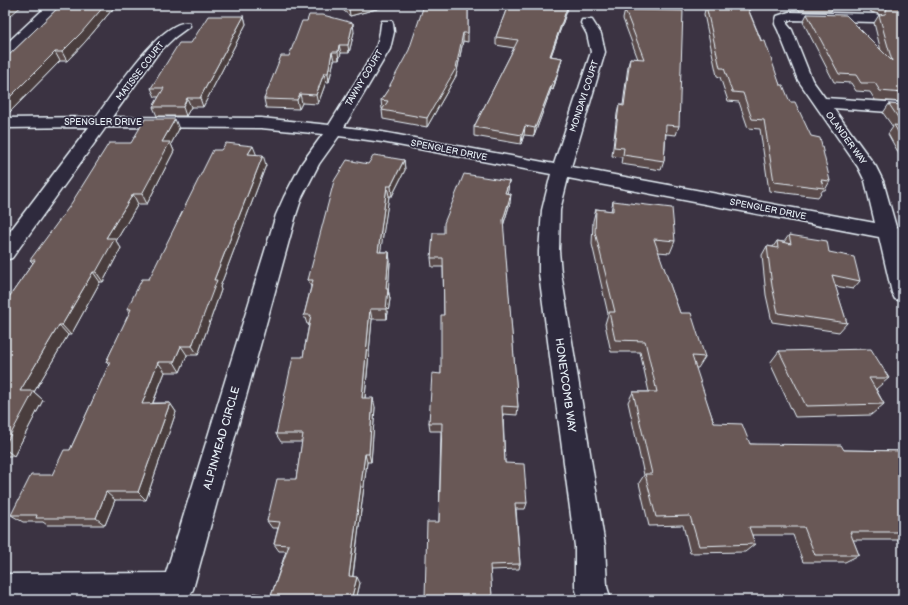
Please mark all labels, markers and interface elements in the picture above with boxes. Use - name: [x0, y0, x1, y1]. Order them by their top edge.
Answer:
- street label: MATISSE COURT: [114, 39, 167, 103]
- street label: TAWNY COURT: [343, 48, 386, 108]
- street label: MONDAVI COURT: [568, 58, 601, 133]
- street label: OLANDER WAY: [823, 110, 869, 167]
- street label: SPENGLER DRIVE: [64, 117, 142, 128]
- street label: SPENGLER DRIVE: [410, 138, 488, 163]
- street label: SPENGLER DRIVE: [729, 197, 807, 222]
- street label: HONEYCOMB WAY: [552, 337, 579, 434]
- street label: ALPINMEAD CIRCLE: [201, 385, 242, 491]

